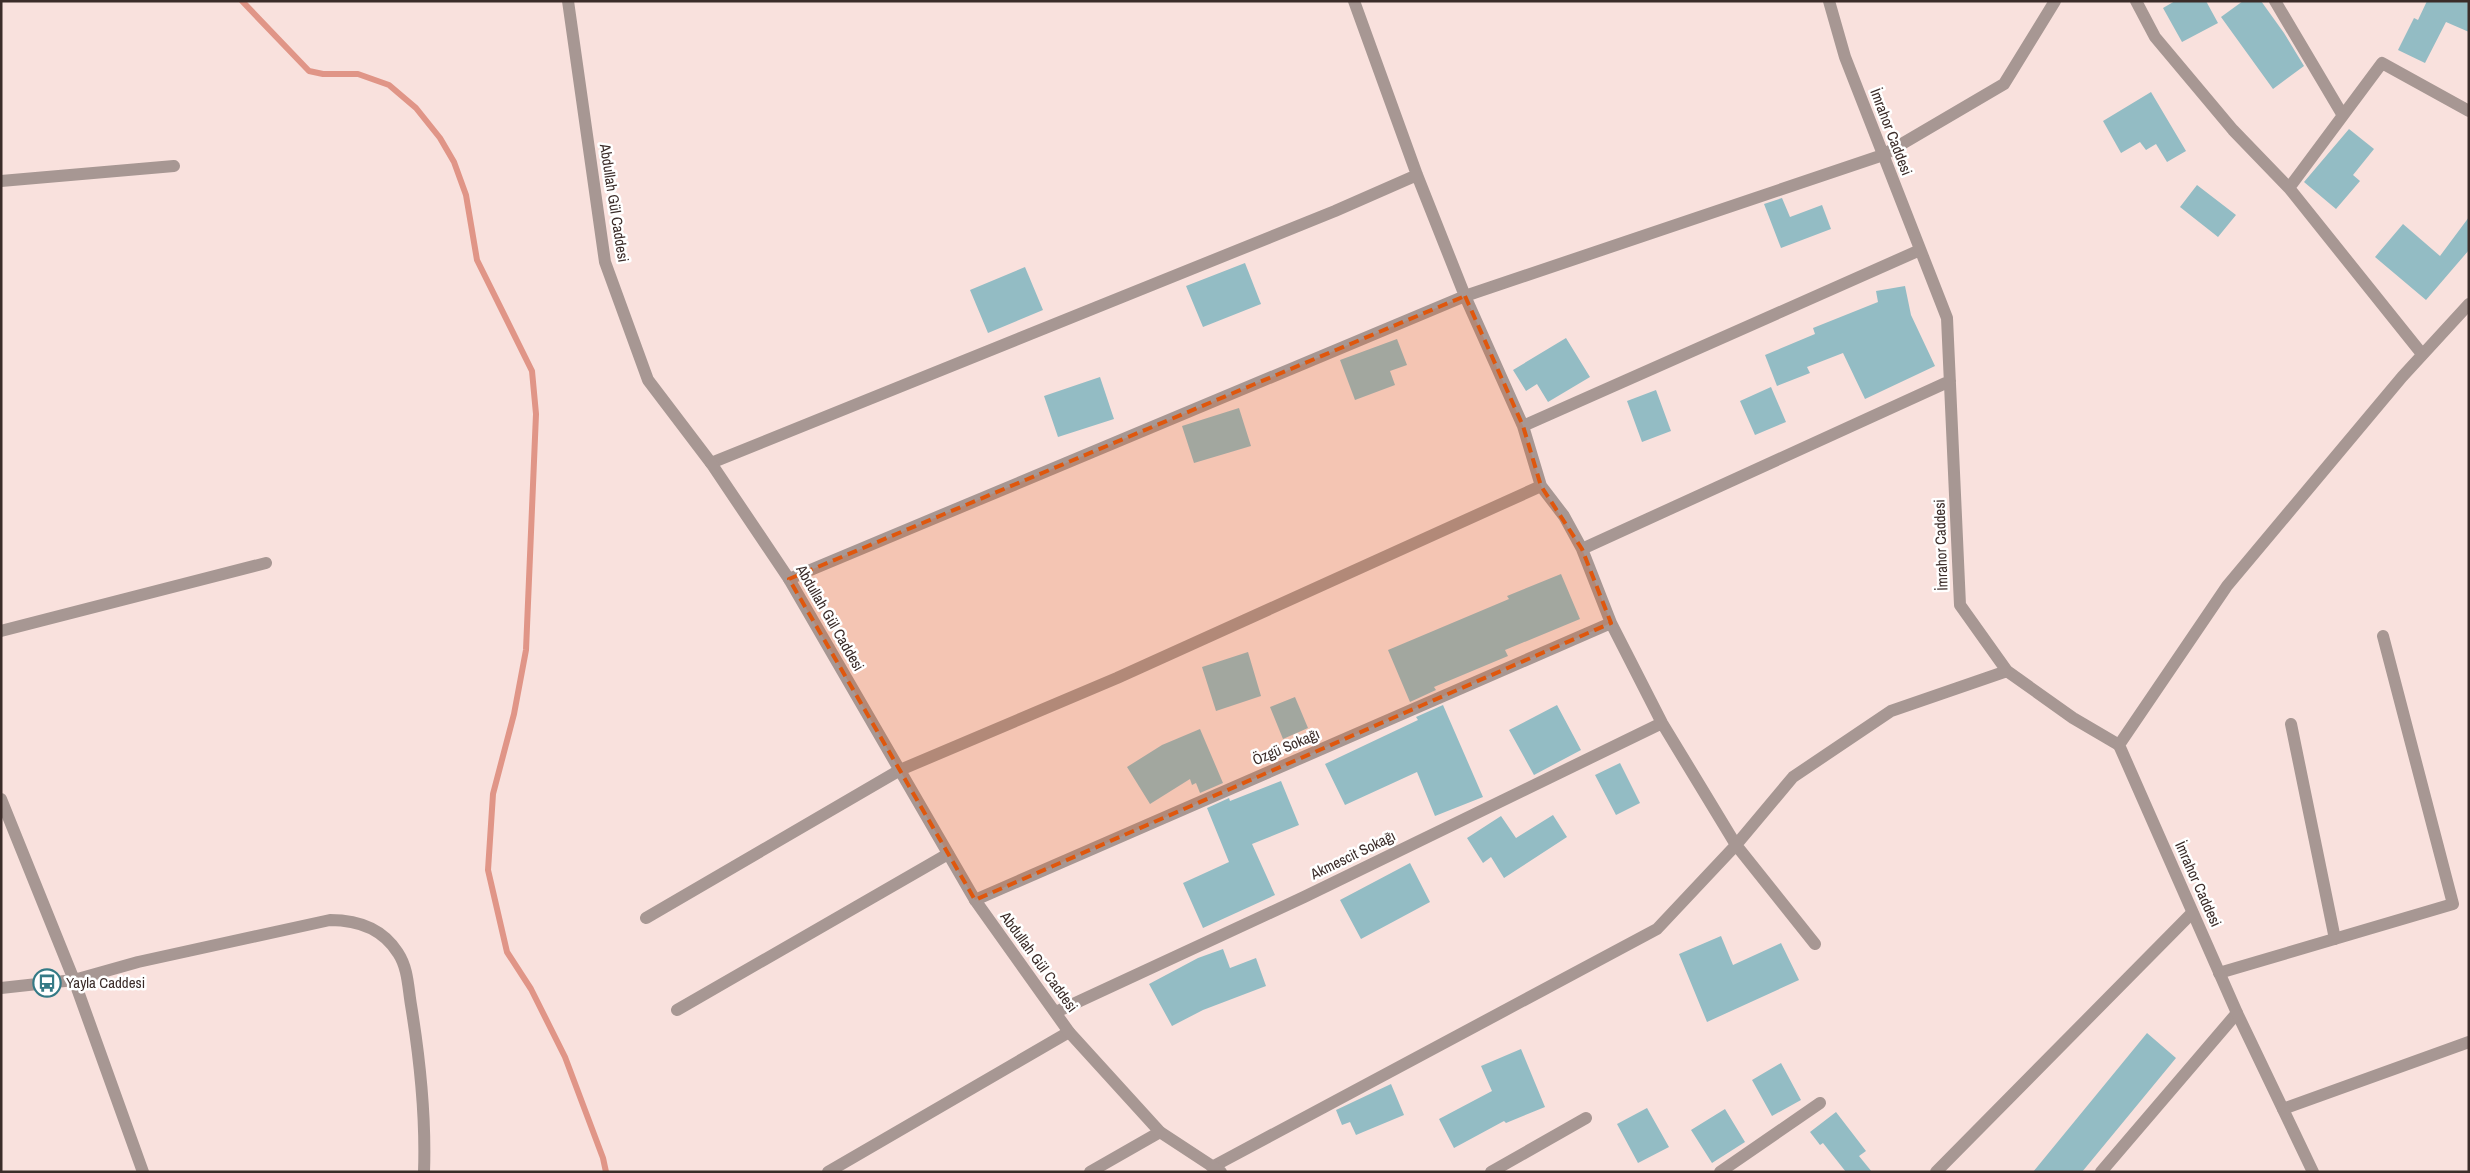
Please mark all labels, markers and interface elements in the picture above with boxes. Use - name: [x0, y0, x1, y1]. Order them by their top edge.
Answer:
- street label: İmrahor Caddesi: [1865, 85, 1918, 178]
- street label: Abdullah Gül Caddesi: [595, 141, 634, 264]
- street label: İmrahor Caddesi: [1928, 499, 1953, 591]
- street label: Abdullah Gül Caddesi: [791, 560, 869, 675]
- street label: Özgü Sokağı: [1249, 723, 1323, 770]
- street label: Akmescit Sokağı: [1306, 825, 1399, 885]
- street label: İmrahor Caddesi: [2170, 838, 2227, 930]
- street label: Abdullah Gül Caddesi: [995, 906, 1083, 1016]
- bus stop icon: Yayla Caddesi: [32, 968, 62, 998]
- place label: Yayla Caddesi: [66, 972, 145, 993]

